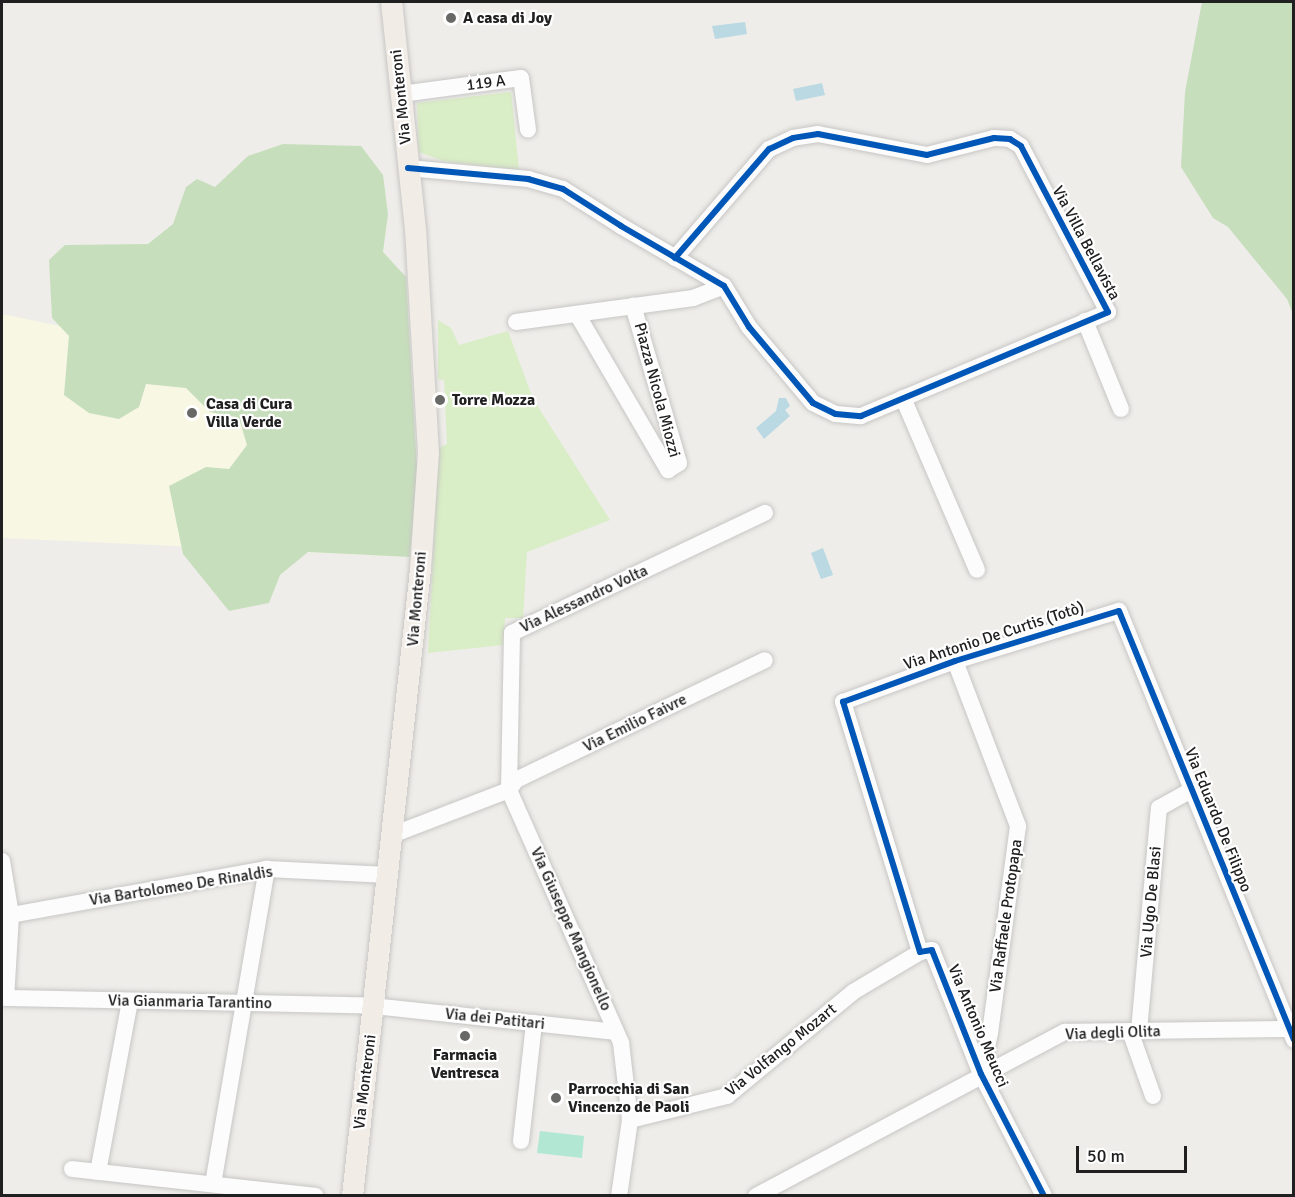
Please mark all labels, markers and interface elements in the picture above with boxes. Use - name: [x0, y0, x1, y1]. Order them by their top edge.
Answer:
- place label: A casa di Joy: [463, 8, 552, 28]
- marker: A casa di Joy: [444, 11, 458, 25]
- street label: Via Monteroni: [386, 48, 416, 146]
- street label: 119 A: [465, 71, 507, 95]
- street label: Via Villa Bellavista: [1048, 183, 1124, 303]
- street label: Piazza Nicola Miozzi: [630, 321, 684, 459]
- place label: Torre Mozza: [452, 390, 535, 410]
- marker: Torre Mozza: [433, 393, 447, 407]
- place label: Casa di Cura Villa Verde: [206, 394, 293, 432]
- marker: Casa di Cura Villa Verde: [183, 404, 201, 422]
- street label: Via Monteroni: [403, 551, 431, 647]
- street label: Via Alessandro Volta: [517, 561, 651, 637]
- street label: Via Antonio De Curtis (Totò): [901, 598, 1087, 674]
- street label: Via Emilio Faivre: [580, 690, 690, 756]
- street label: Via Eduardo De Filippo: [1180, 745, 1256, 895]
- street label: Via Raffaele Protopapa: [986, 838, 1026, 994]
- street label: Via Giuseppe Mangionello: [526, 844, 616, 1014]
- street label: Via Ugo De Blasi: [1137, 845, 1165, 959]
- street label: Via Bartolomeo De Rinaldis: [88, 862, 274, 910]
- street label: Via Antonio Meucci: [943, 962, 1013, 1090]
- street label: Via Gianmaria Tarantino: [108, 991, 272, 1013]
- street label: Via Volfango Mozart: [722, 999, 840, 1101]
- street label: Via dei Patitari: [444, 1004, 546, 1034]
- street label: Via degli Olita: [1065, 1022, 1161, 1044]
- marker: Farmacia Ventresca: [458, 1029, 472, 1043]
- street label: Via Monteroni: [350, 1033, 380, 1131]
- place label: Farmacia Ventresca: [431, 1045, 499, 1083]
- place label: Parrocchia di San Vincenzo de Paoli: [568, 1079, 690, 1117]
- marker: Parrocchia di San Vincenzo de Paoli: [549, 1091, 563, 1105]
- scale bar: [1079, 1134, 1190, 1172]
- text: 50 m: [1087, 1145, 1125, 1167]

